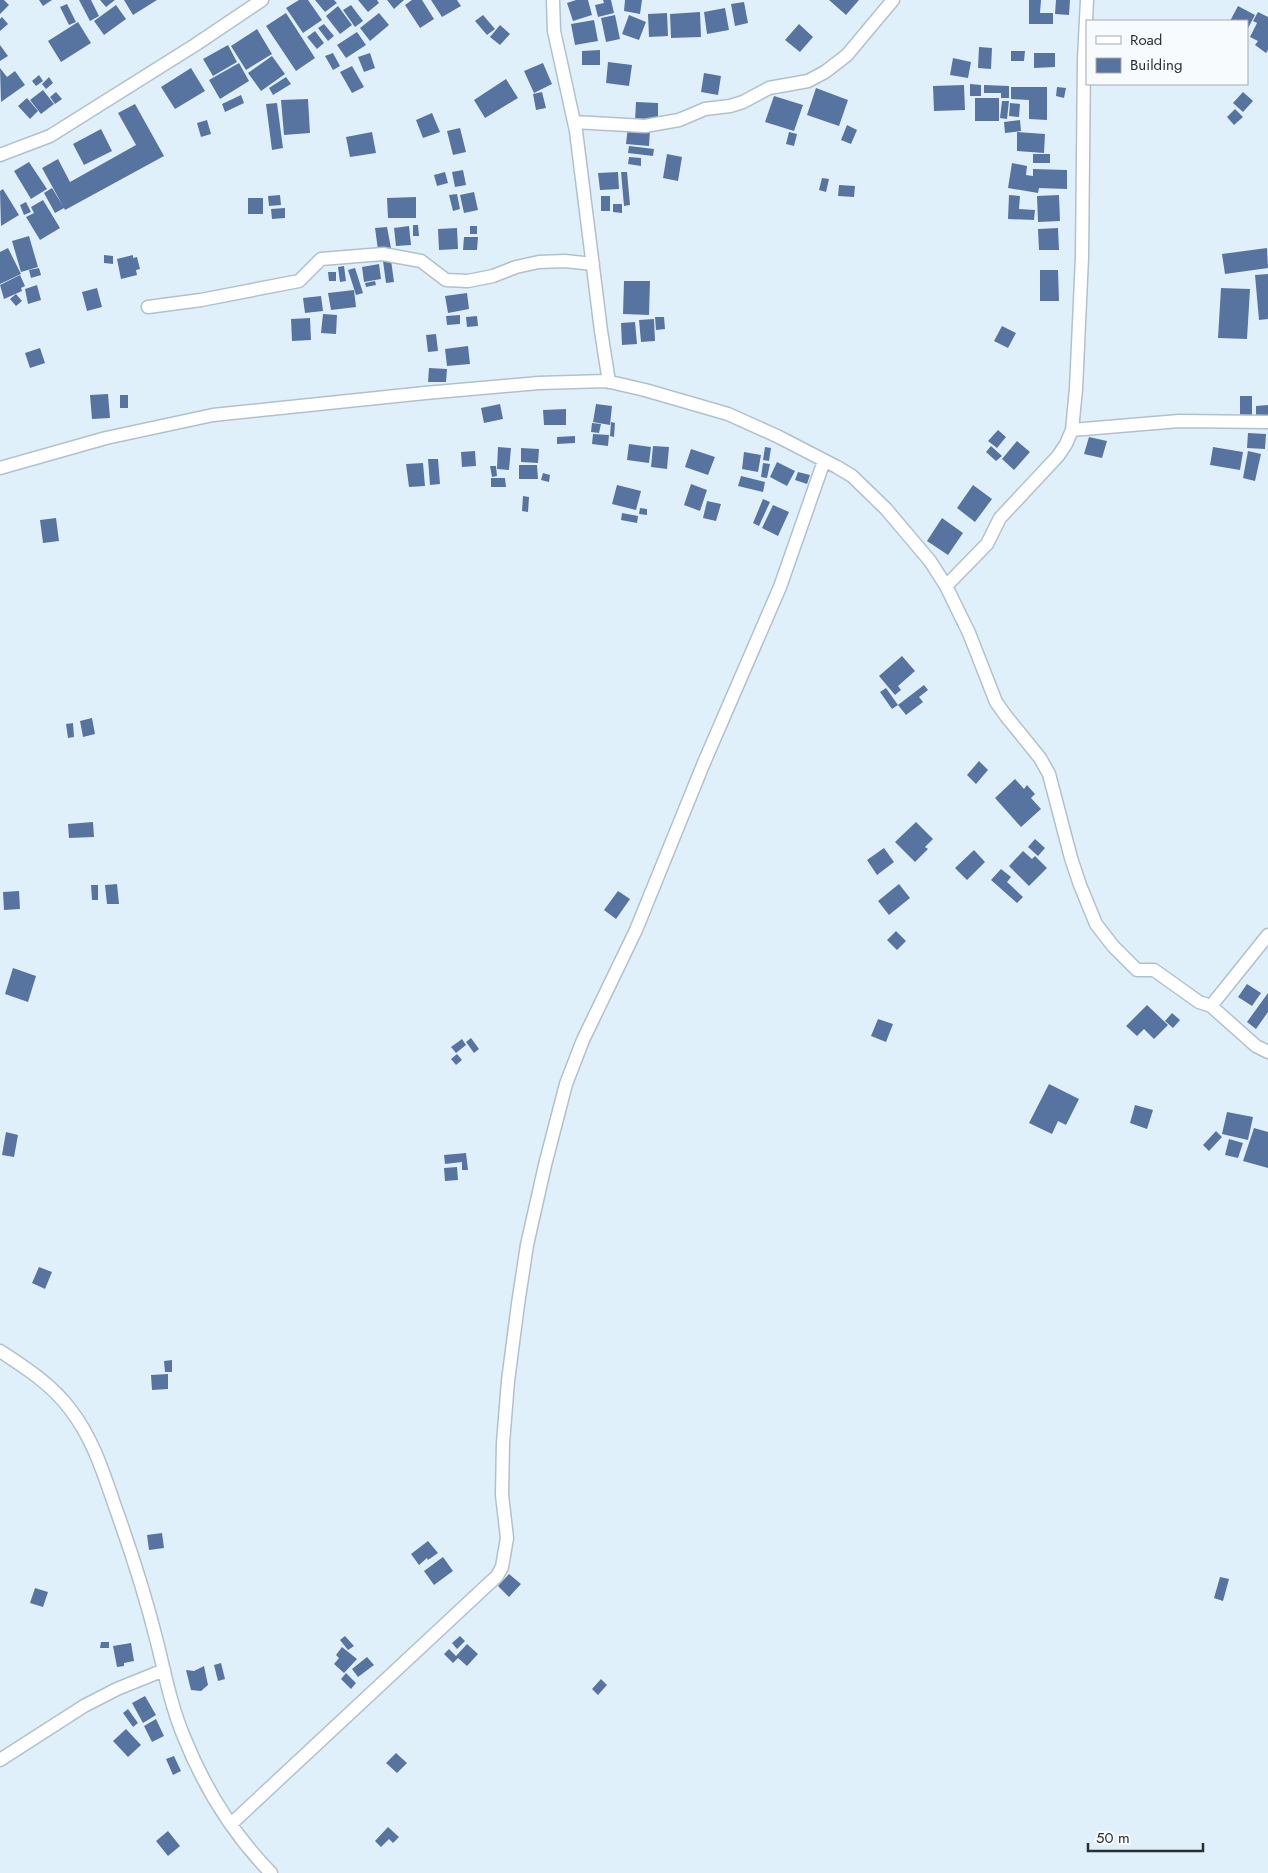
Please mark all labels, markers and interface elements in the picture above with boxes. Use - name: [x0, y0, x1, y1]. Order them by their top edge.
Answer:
- legend: [1086, 20, 1248, 85]
- text: Road: [1130, 29, 1162, 51]
- text: Building: [1130, 54, 1182, 76]
- scale bar: [1088, 1820, 1203, 1852]
- text: 50 m: [1096, 1827, 1130, 1849]

